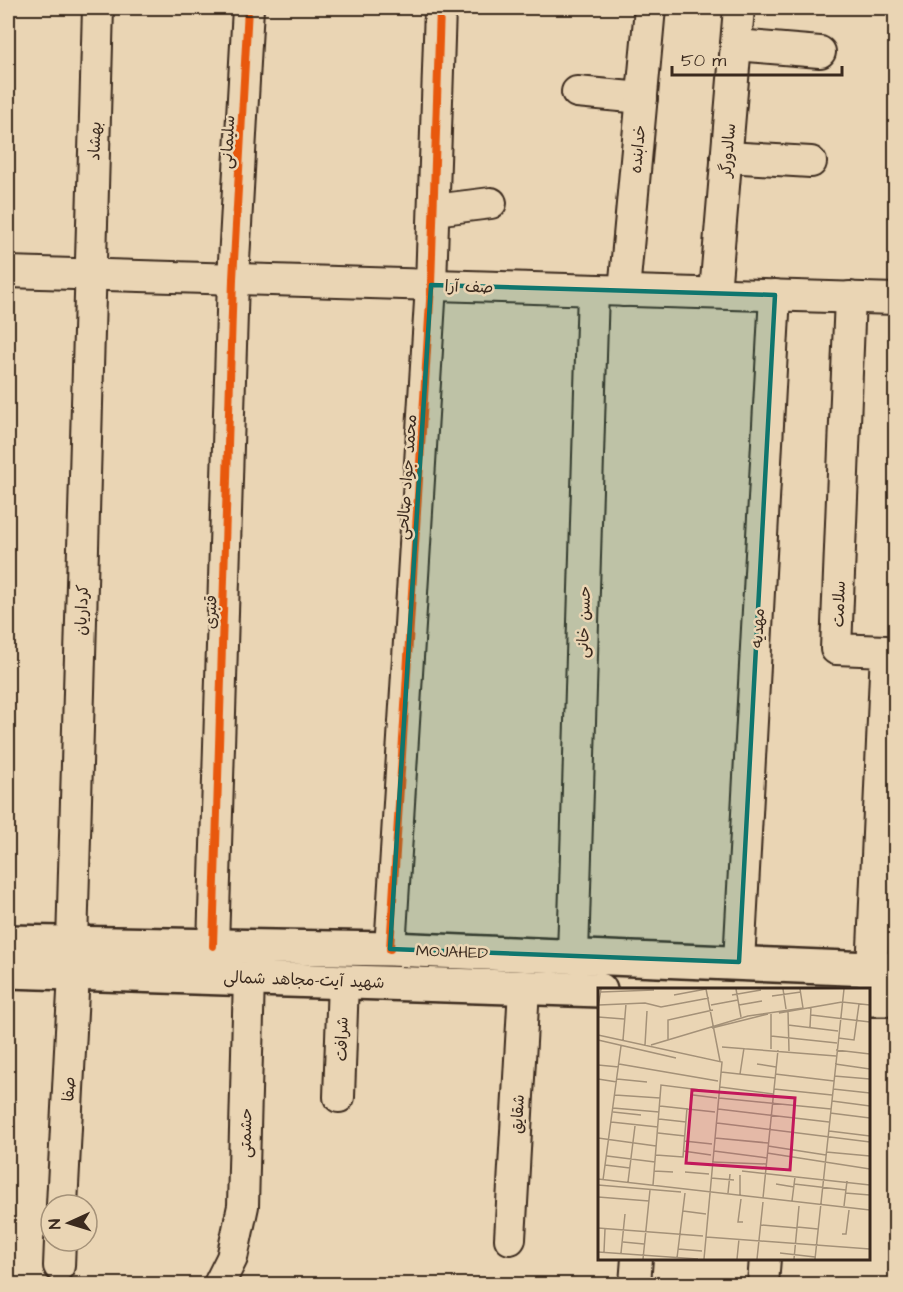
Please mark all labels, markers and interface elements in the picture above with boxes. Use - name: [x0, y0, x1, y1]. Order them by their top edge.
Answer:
- scale bar: [672, 39, 842, 77]
- text: 50 m: [681, 48, 726, 73]
- street label: سلیمانی: [216, 115, 240, 169]
- street label: بهشاد: [83, 121, 107, 161]
- street label: سالدورگر: [715, 122, 741, 180]
- street label: خدابنده: [625, 124, 651, 174]
- street label: صف آرا: [444, 275, 494, 299]
- street label: محمد جواد صالحی: [392, 414, 422, 541]
- street label: سلامت: [827, 580, 851, 628]
- street label: کرداریان: [70, 584, 94, 636]
- street label: حسن خانی: [572, 586, 596, 658]
- street label: قنبری: [199, 594, 223, 630]
- street label: مهدیه: [746, 608, 770, 649]
- street label: MOJAHED: [416, 940, 488, 964]
- street label: شهید آیت-مجاهد شمالی: [223, 966, 385, 994]
- inset map: [598, 988, 870, 1259]
- street label: شرافت: [330, 1016, 354, 1062]
- street label: صفا: [57, 1076, 81, 1102]
- street label: شقایق: [506, 1094, 530, 1134]
- street label: حشمتی: [235, 1108, 257, 1158]
- north arrow: [39, 1193, 99, 1253]
- text: N: [44, 1218, 66, 1230]

